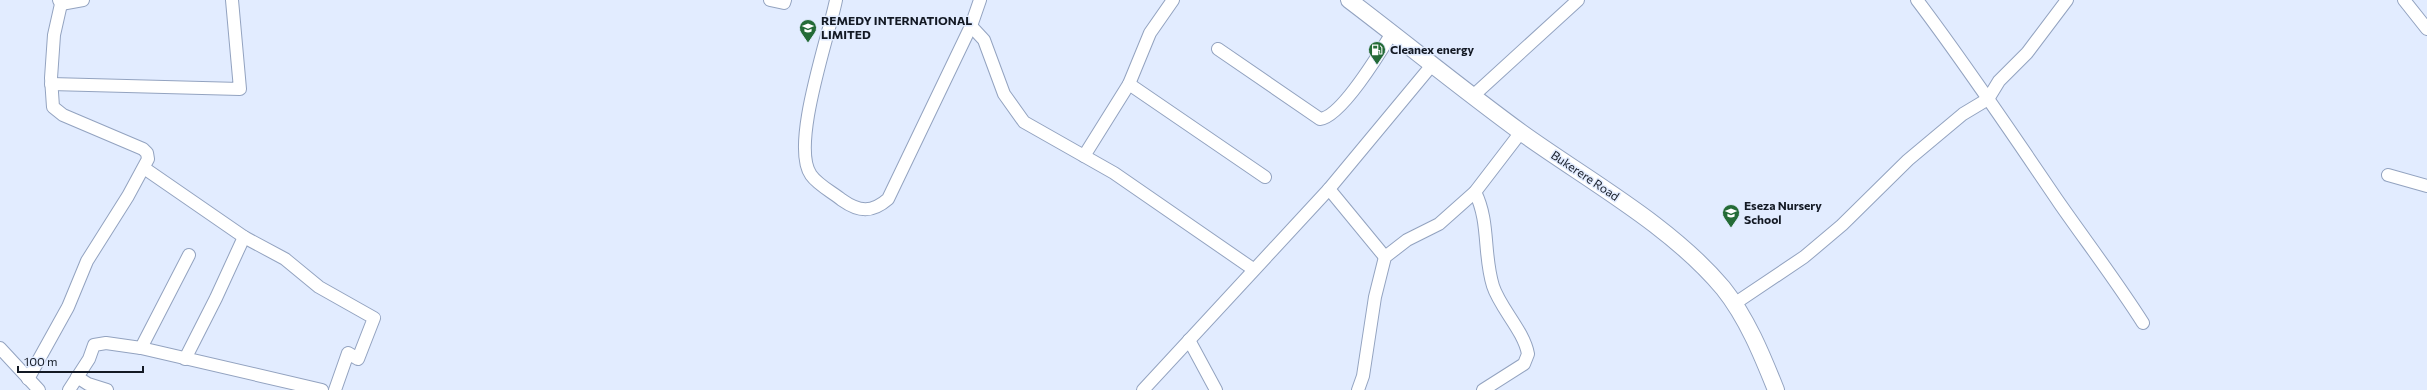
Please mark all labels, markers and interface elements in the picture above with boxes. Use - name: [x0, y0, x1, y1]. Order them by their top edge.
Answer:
- place label: REMEDY INTERNATIONAL LIMITED: [821, 13, 972, 41]
- school or university icon: REMEDY INTERNATIONAL LIMITED: [798, 18, 818, 43]
- fuel station icon: Cleanex energy: [1367, 40, 1387, 65]
- place label: Cleanex energy: [1390, 42, 1475, 56]
- street label: Bukerere Road: [1549, 147, 1622, 203]
- place label: Eseza Nursery School: [1744, 198, 1822, 226]
- school or university icon: Eseza Nursery School: [1721, 203, 1741, 228]
- scale bar: [18, 348, 143, 374]
- text: 100 m: [24, 354, 58, 368]

